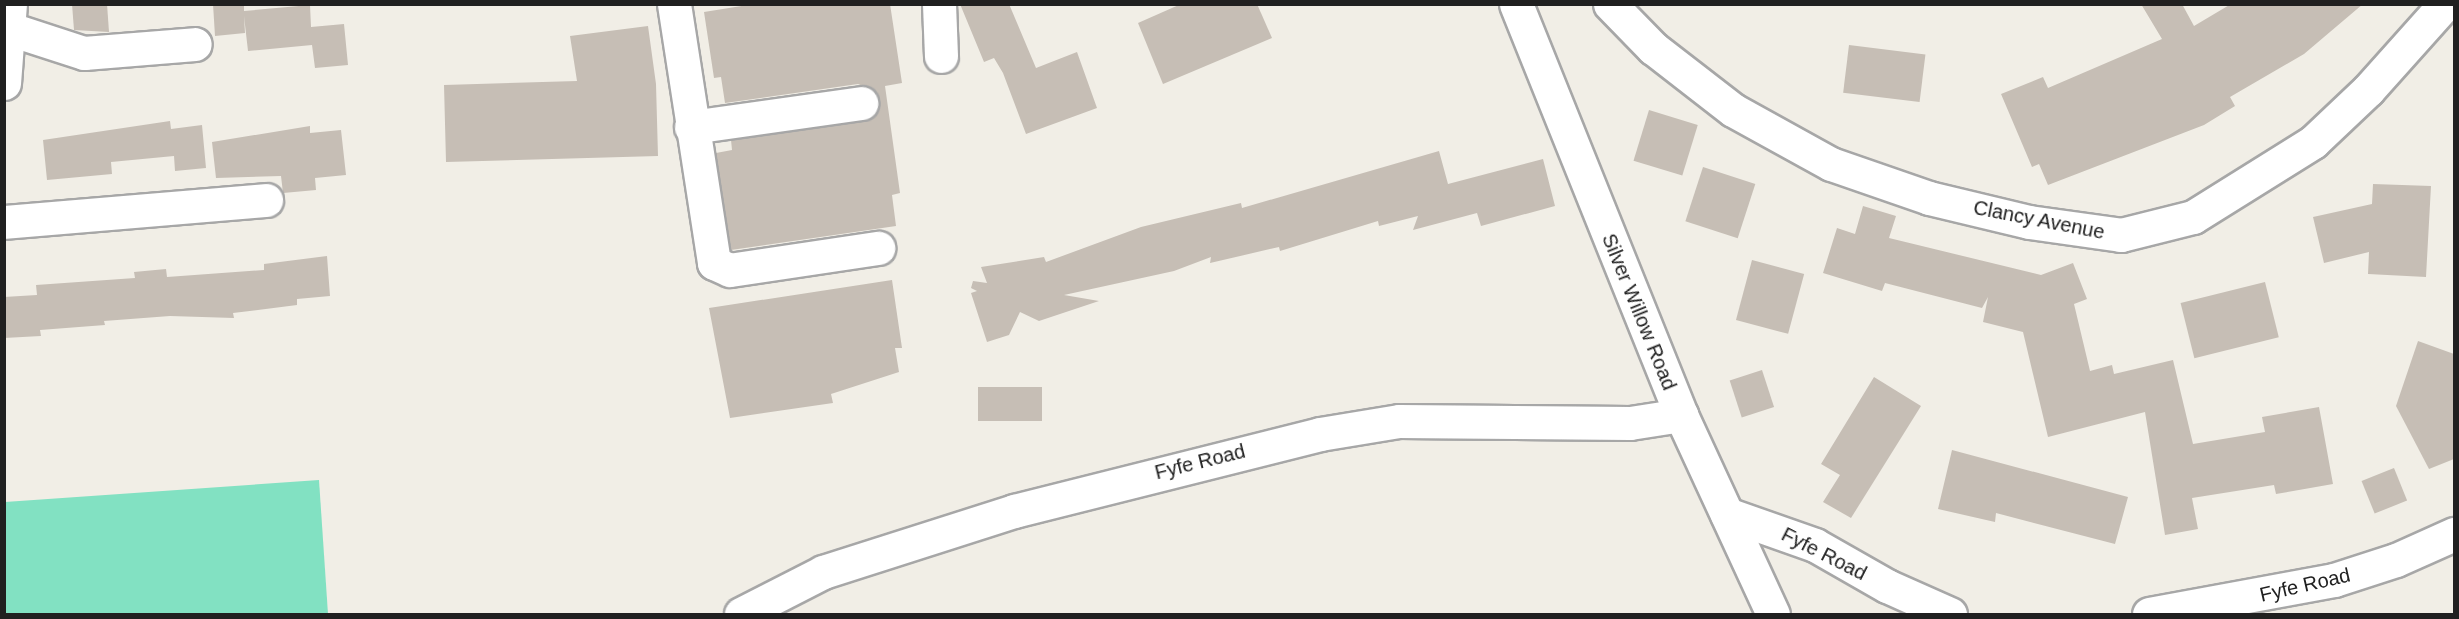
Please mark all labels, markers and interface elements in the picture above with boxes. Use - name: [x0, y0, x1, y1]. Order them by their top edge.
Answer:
- street label: Clancy Avenue: [1971, 195, 2107, 245]
- street label: Silver Willow Road: [1597, 230, 1681, 394]
- street label: Fyfe Road: [1152, 439, 1248, 485]
- street label: Fyfe Road: [1777, 522, 1871, 586]
- street label: Fyfe Road: [2257, 563, 2353, 607]

